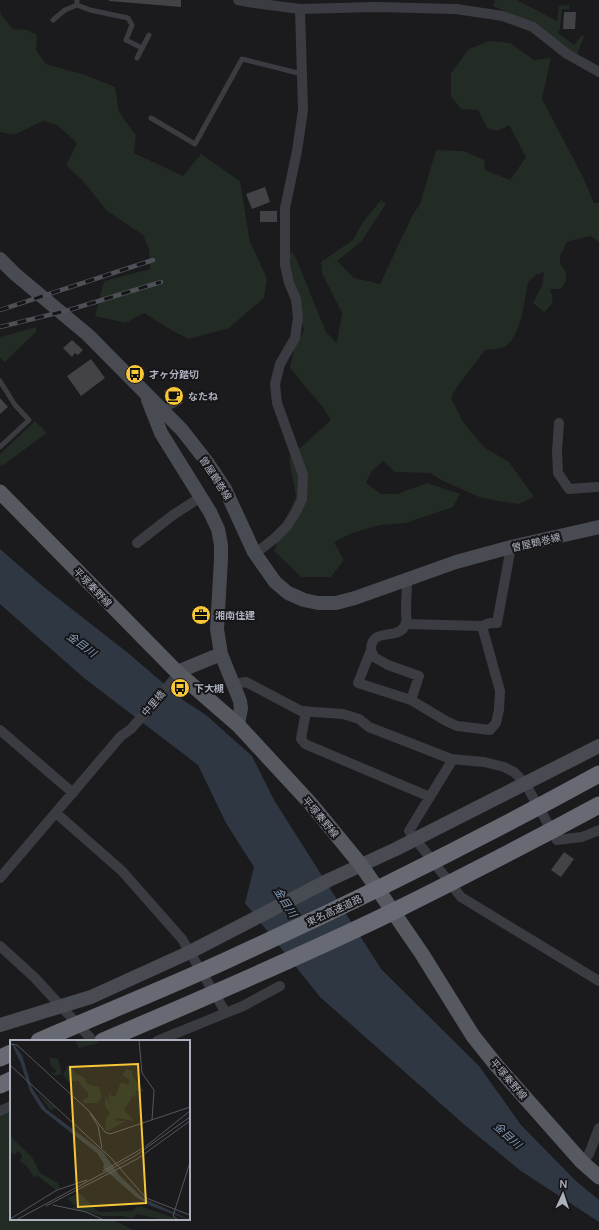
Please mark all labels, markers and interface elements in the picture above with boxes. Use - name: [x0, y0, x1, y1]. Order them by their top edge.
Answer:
- bus stop icon: 才ヶ分踏切: [124, 363, 146, 385]
- place label: 才ヶ分踏切: [149, 367, 199, 381]
- cafe icon: なたね: [163, 385, 185, 407]
- place label: なたね: [188, 389, 218, 403]
- street label: 曽屋鶴巻線: [197, 453, 235, 503]
- street label: 曽屋鶴巻線: [510, 530, 562, 554]
- street label: 平塚秦野線: [71, 564, 115, 610]
- office icon: 湘南住建: [190, 604, 212, 626]
- place label: 湘南住建: [215, 608, 255, 622]
- water label: 金目川: [64, 628, 100, 661]
- bus stop icon: 下大槻: [169, 677, 191, 699]
- place label: 下大槻: [194, 681, 224, 695]
- street label: 中里橋: [138, 687, 168, 719]
- street label: 平塚秦野線: [300, 793, 342, 841]
- water label: 金目川: [271, 884, 302, 921]
- street label: 東名高速道路: [304, 891, 364, 929]
- inset map: [10, 1040, 190, 1220]
- street label: 平塚秦野線: [487, 1056, 531, 1102]
- water label: 金目川: [491, 1118, 526, 1152]
- north arrow: [543, 1174, 583, 1214]
- text: N: [559, 1176, 568, 1191]

